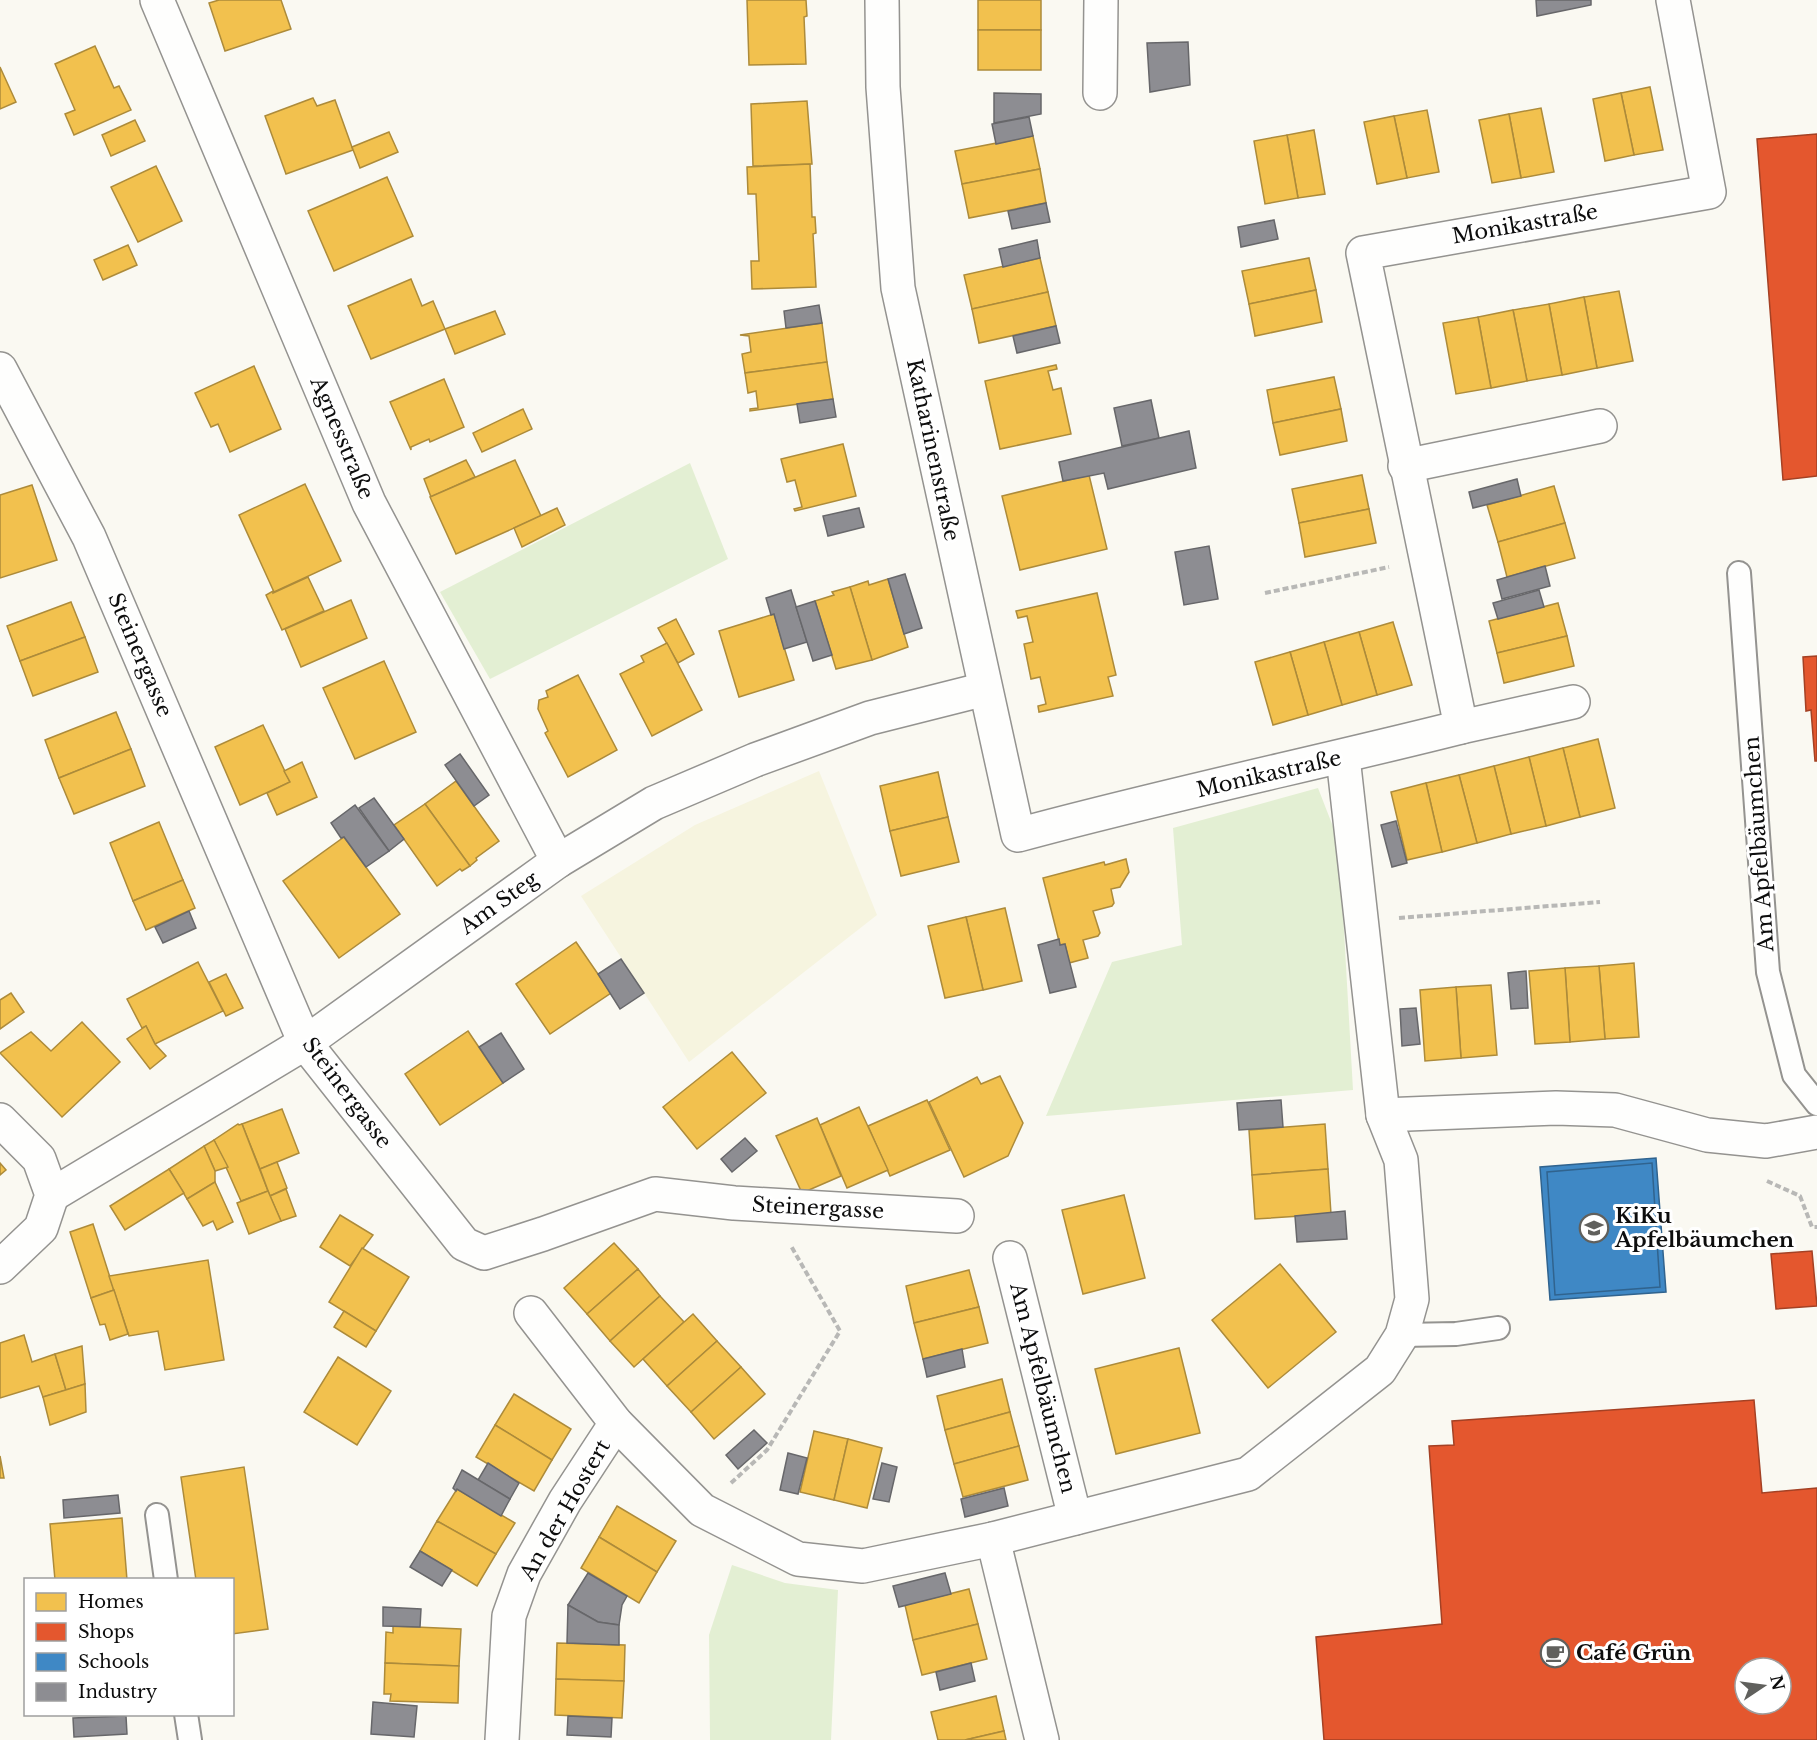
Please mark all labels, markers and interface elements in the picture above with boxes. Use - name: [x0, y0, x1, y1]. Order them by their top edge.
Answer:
- street label: Monikastraße: [1450, 198, 1600, 250]
- street label: Katharinenstraße: [901, 356, 965, 544]
- street label: Agnesstraße: [304, 372, 379, 503]
- street label: Steinergasse: [102, 589, 178, 721]
- street label: Am Apfelbäumchen: [1739, 735, 1780, 954]
- street label: Monikastraße: [1194, 745, 1344, 803]
- street label: Am Steg: [454, 866, 544, 941]
- street label: Steinergasse: [297, 1032, 397, 1154]
- street label: Steinergasse: [751, 1192, 885, 1224]
- place label: KiKu Apfelbäumchen: [1614, 1203, 1794, 1253]
- school or university icon: KiKu Apfelbäumchen: [1578, 1212, 1610, 1244]
- street label: Am Apfelbäumchen: [1004, 1279, 1082, 1496]
- street label: An der Hostert: [514, 1435, 616, 1586]
- legend: [24, 1578, 234, 1716]
- text: Homes: [78, 1591, 144, 1613]
- text: Shops: [78, 1621, 134, 1643]
- cafe icon: Café Grün: [1539, 1637, 1571, 1669]
- place label: Café Grün: [1576, 1640, 1691, 1666]
- text: Schools: [78, 1651, 149, 1673]
- north arrow: [1733, 1656, 1793, 1716]
- text: N: [1766, 1673, 1789, 1692]
- text: Industry: [78, 1681, 158, 1703]

